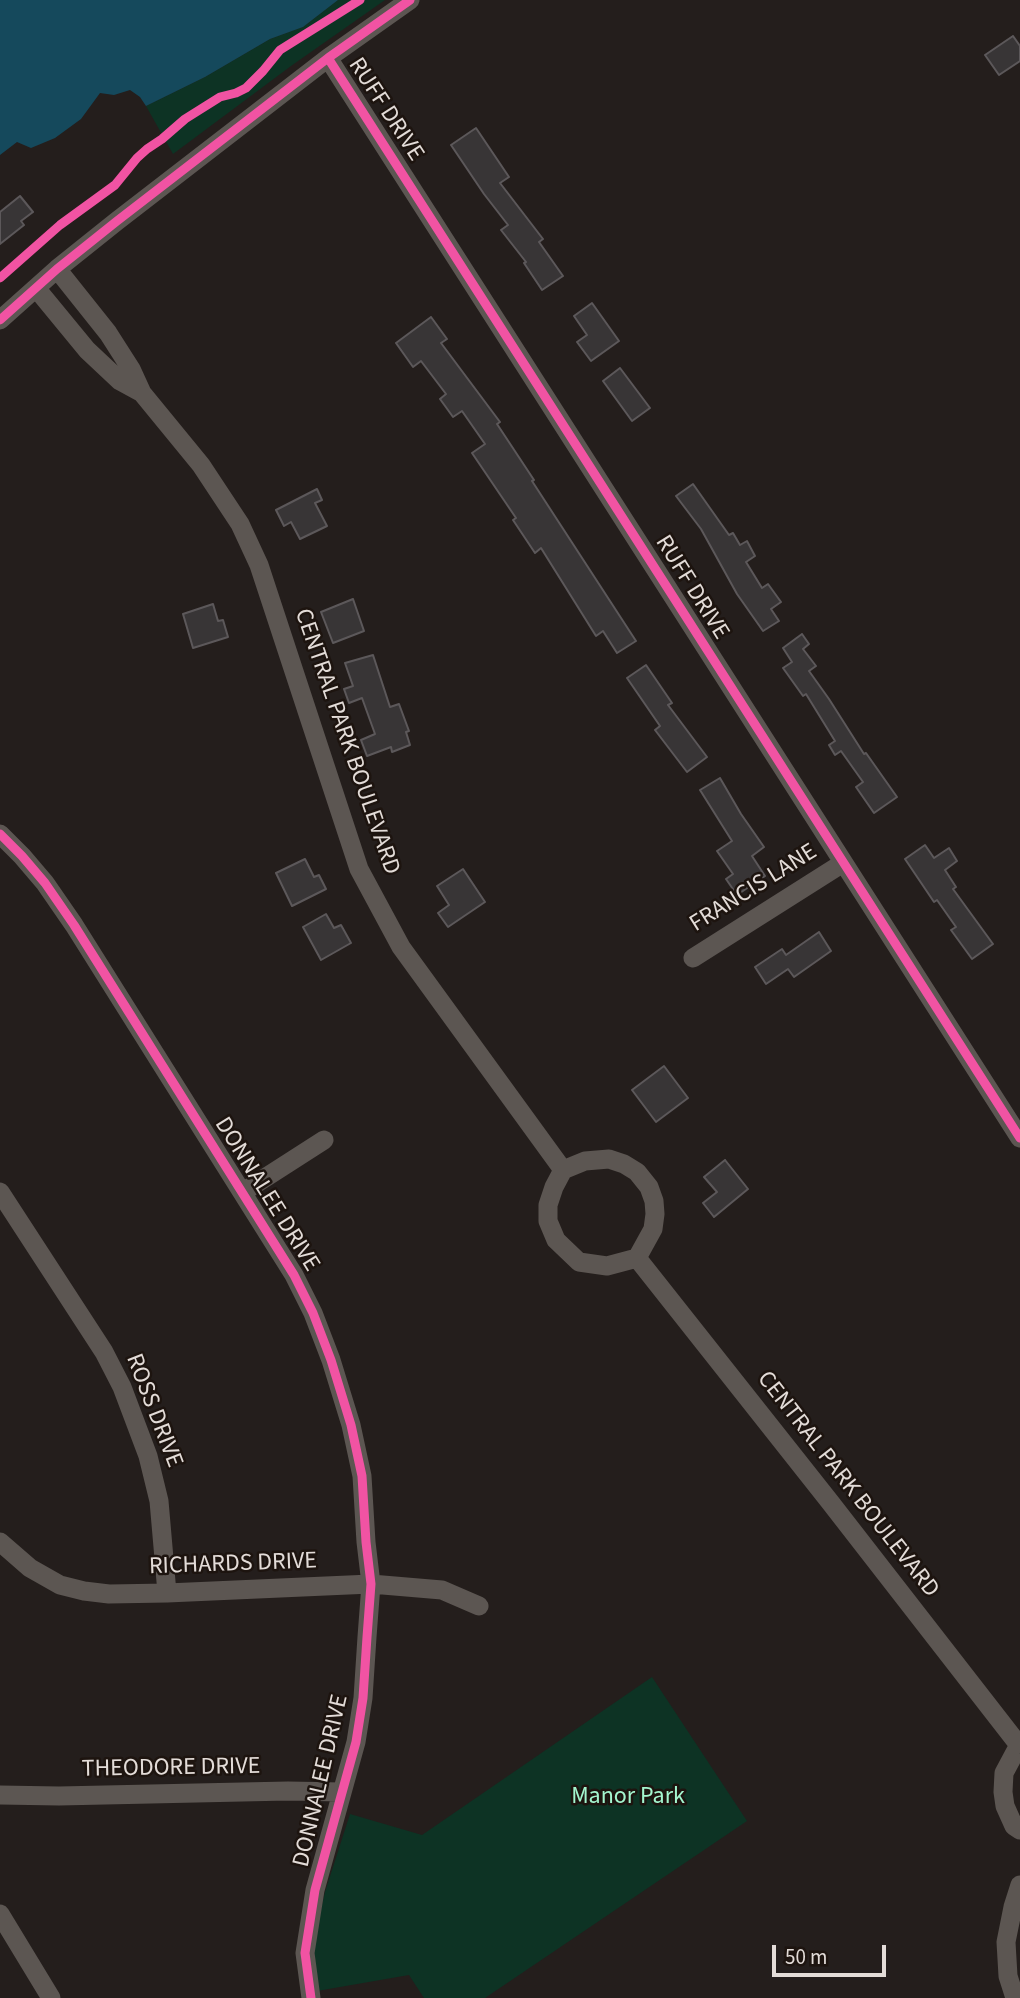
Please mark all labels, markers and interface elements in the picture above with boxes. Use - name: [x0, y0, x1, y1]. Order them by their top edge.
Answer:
- street label: RUFF DRIVE: [341, 53, 429, 167]
- street label: RUFF DRIVE: [648, 531, 734, 645]
- street label: CENTRAL PARK BOULEVARD: [287, 605, 405, 879]
- street label: FRANCIS LANE: [685, 838, 823, 940]
- street label: DONNALEE DRIVE: [207, 1113, 325, 1277]
- street label: ROSS DRIVE: [118, 1350, 188, 1472]
- street label: CENTRAL PARK BOULEVARD: [750, 1366, 944, 1604]
- street label: RICHARDS DRIVE: [148, 1548, 318, 1582]
- street label: DONNALEE DRIVE: [288, 1692, 356, 1870]
- street label: THEODORE DRIVE: [81, 1753, 261, 1785]
- park label: Manor Park: [571, 1784, 685, 1812]
- scale bar: [775, 1932, 889, 1976]
- text: 50 m: [785, 1942, 827, 1972]

